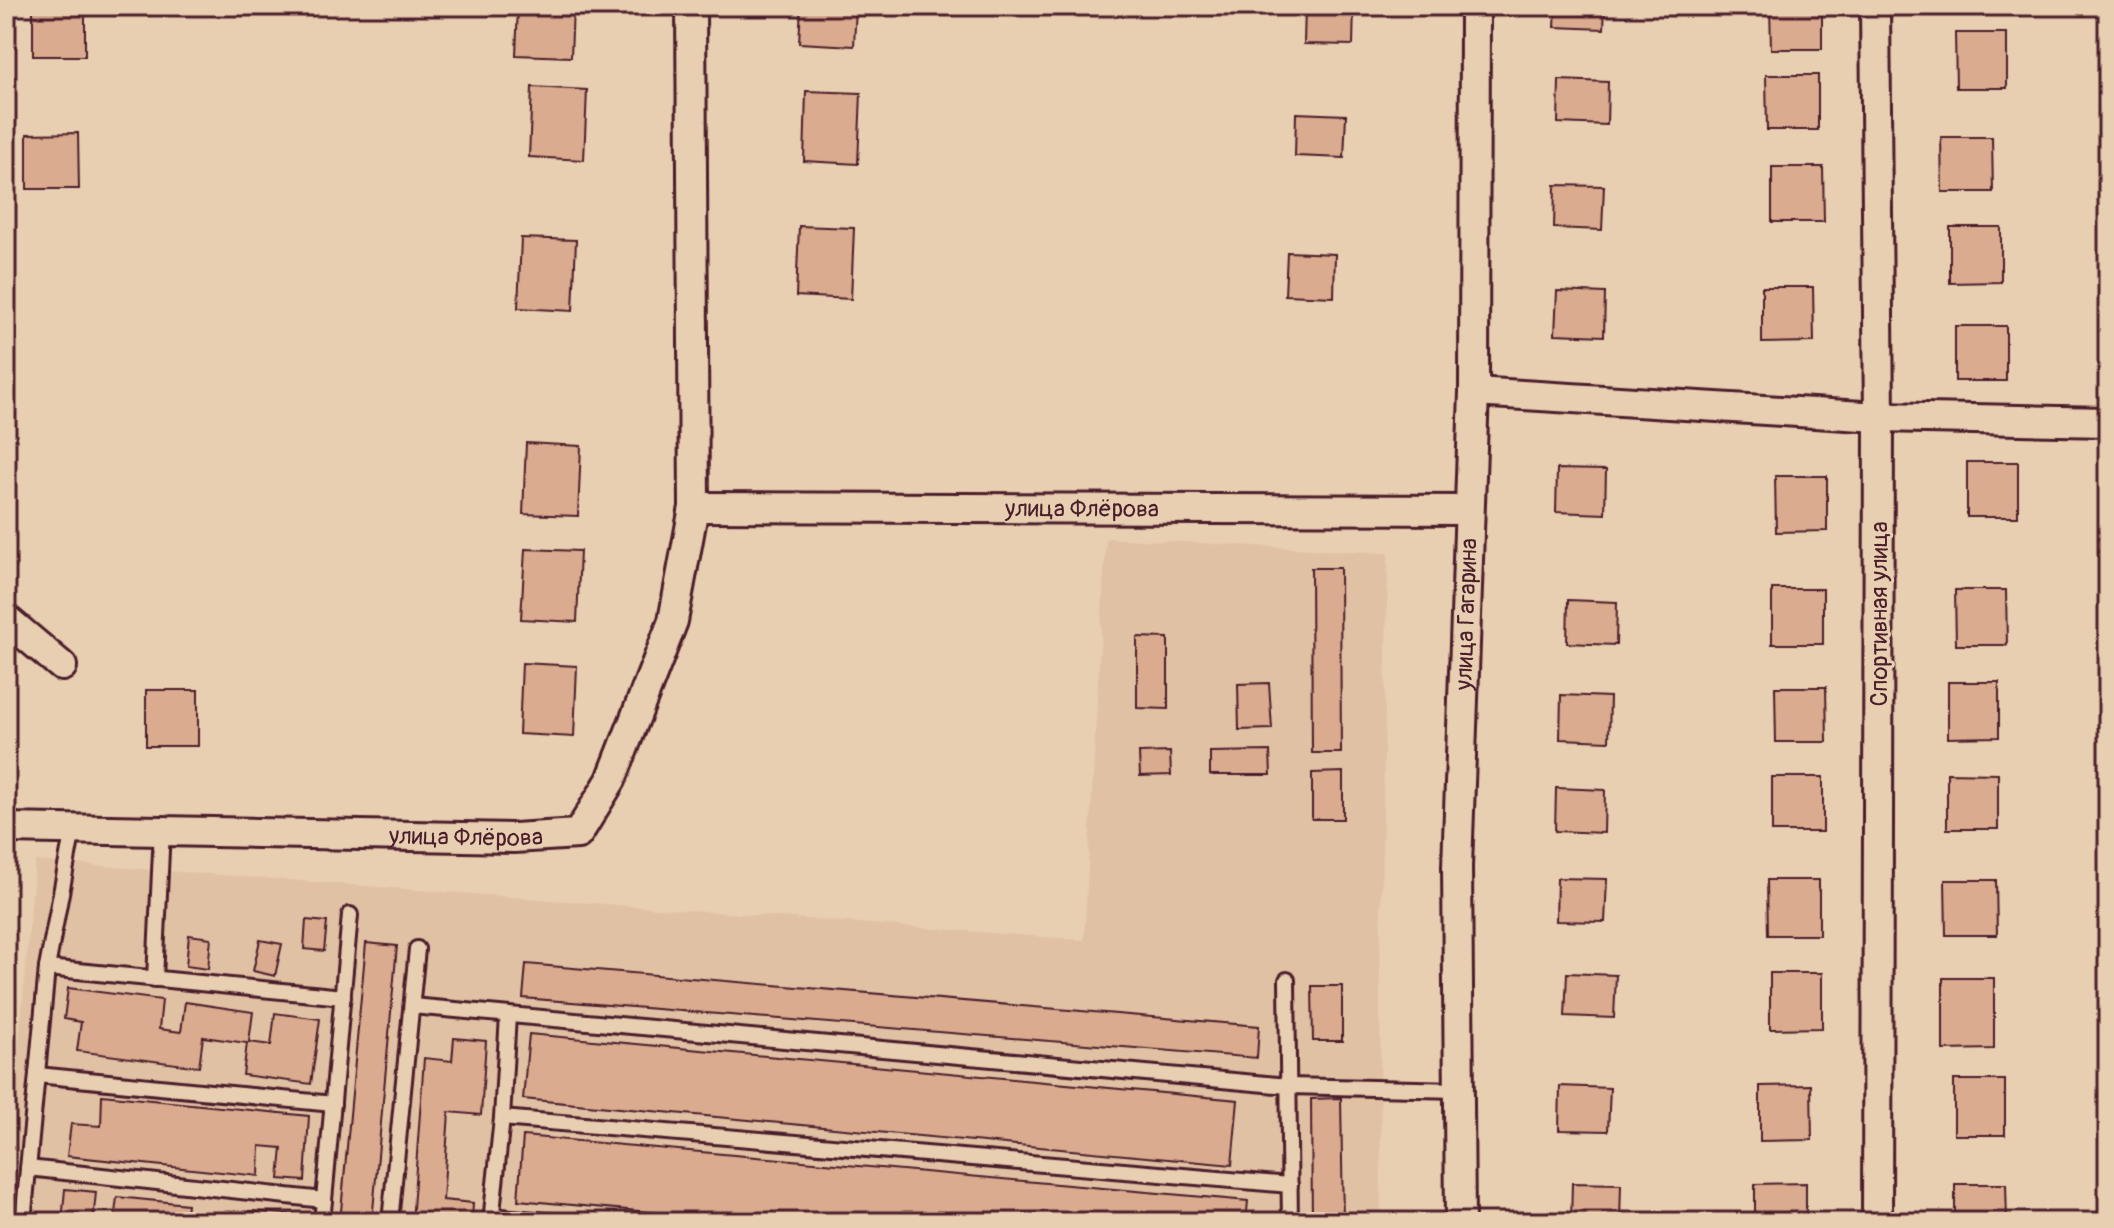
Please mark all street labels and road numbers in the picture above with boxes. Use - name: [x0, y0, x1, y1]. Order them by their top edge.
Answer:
- street label: улица Флёрова: [1004, 494, 1159, 523]
- street label: Спортивная улица: [1865, 521, 1894, 707]
- street label: улица Гагарина: [1449, 538, 1483, 692]
- street label: улица Флёрова: [388, 821, 544, 853]

